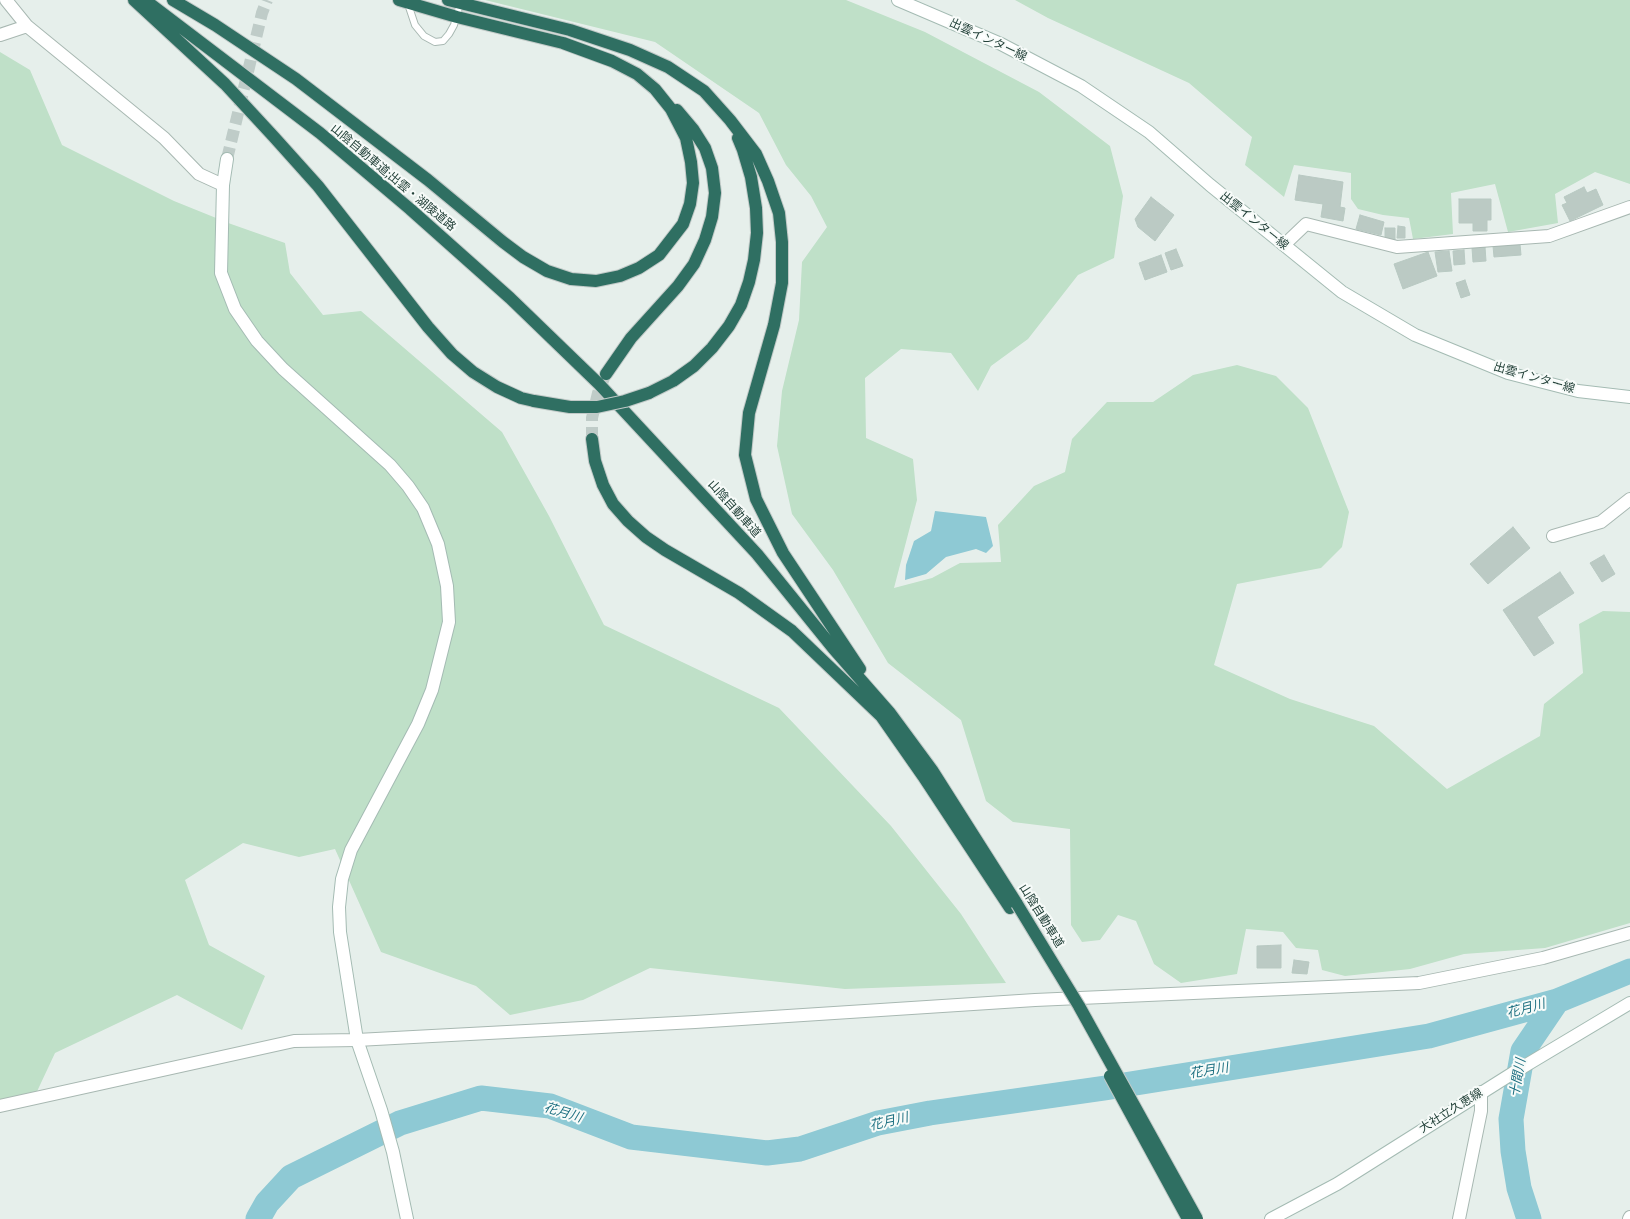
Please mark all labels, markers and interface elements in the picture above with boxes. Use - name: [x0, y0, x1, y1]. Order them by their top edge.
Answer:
- street label: 出雲インター線: [947, 16, 1029, 64]
- street label: 山陰自動車道;出雲・湖陵道路: [328, 122, 458, 234]
- street label: 出雲インター線: [1217, 189, 1291, 253]
- street label: 出雲インター線: [1492, 360, 1576, 396]
- street label: 山陰自動車道: [705, 477, 763, 541]
- street label: 山陰自動車道: [1016, 882, 1066, 950]
- water label: 花月川: [1505, 996, 1547, 1022]
- water label: 十間川: [1507, 1057, 1529, 1099]
- water label: 花月川: [1189, 1060, 1229, 1082]
- street label: 大社立久恵線: [1417, 1086, 1485, 1136]
- water label: 花月川: [542, 1100, 584, 1126]
- water label: 花月川: [868, 1110, 910, 1134]

